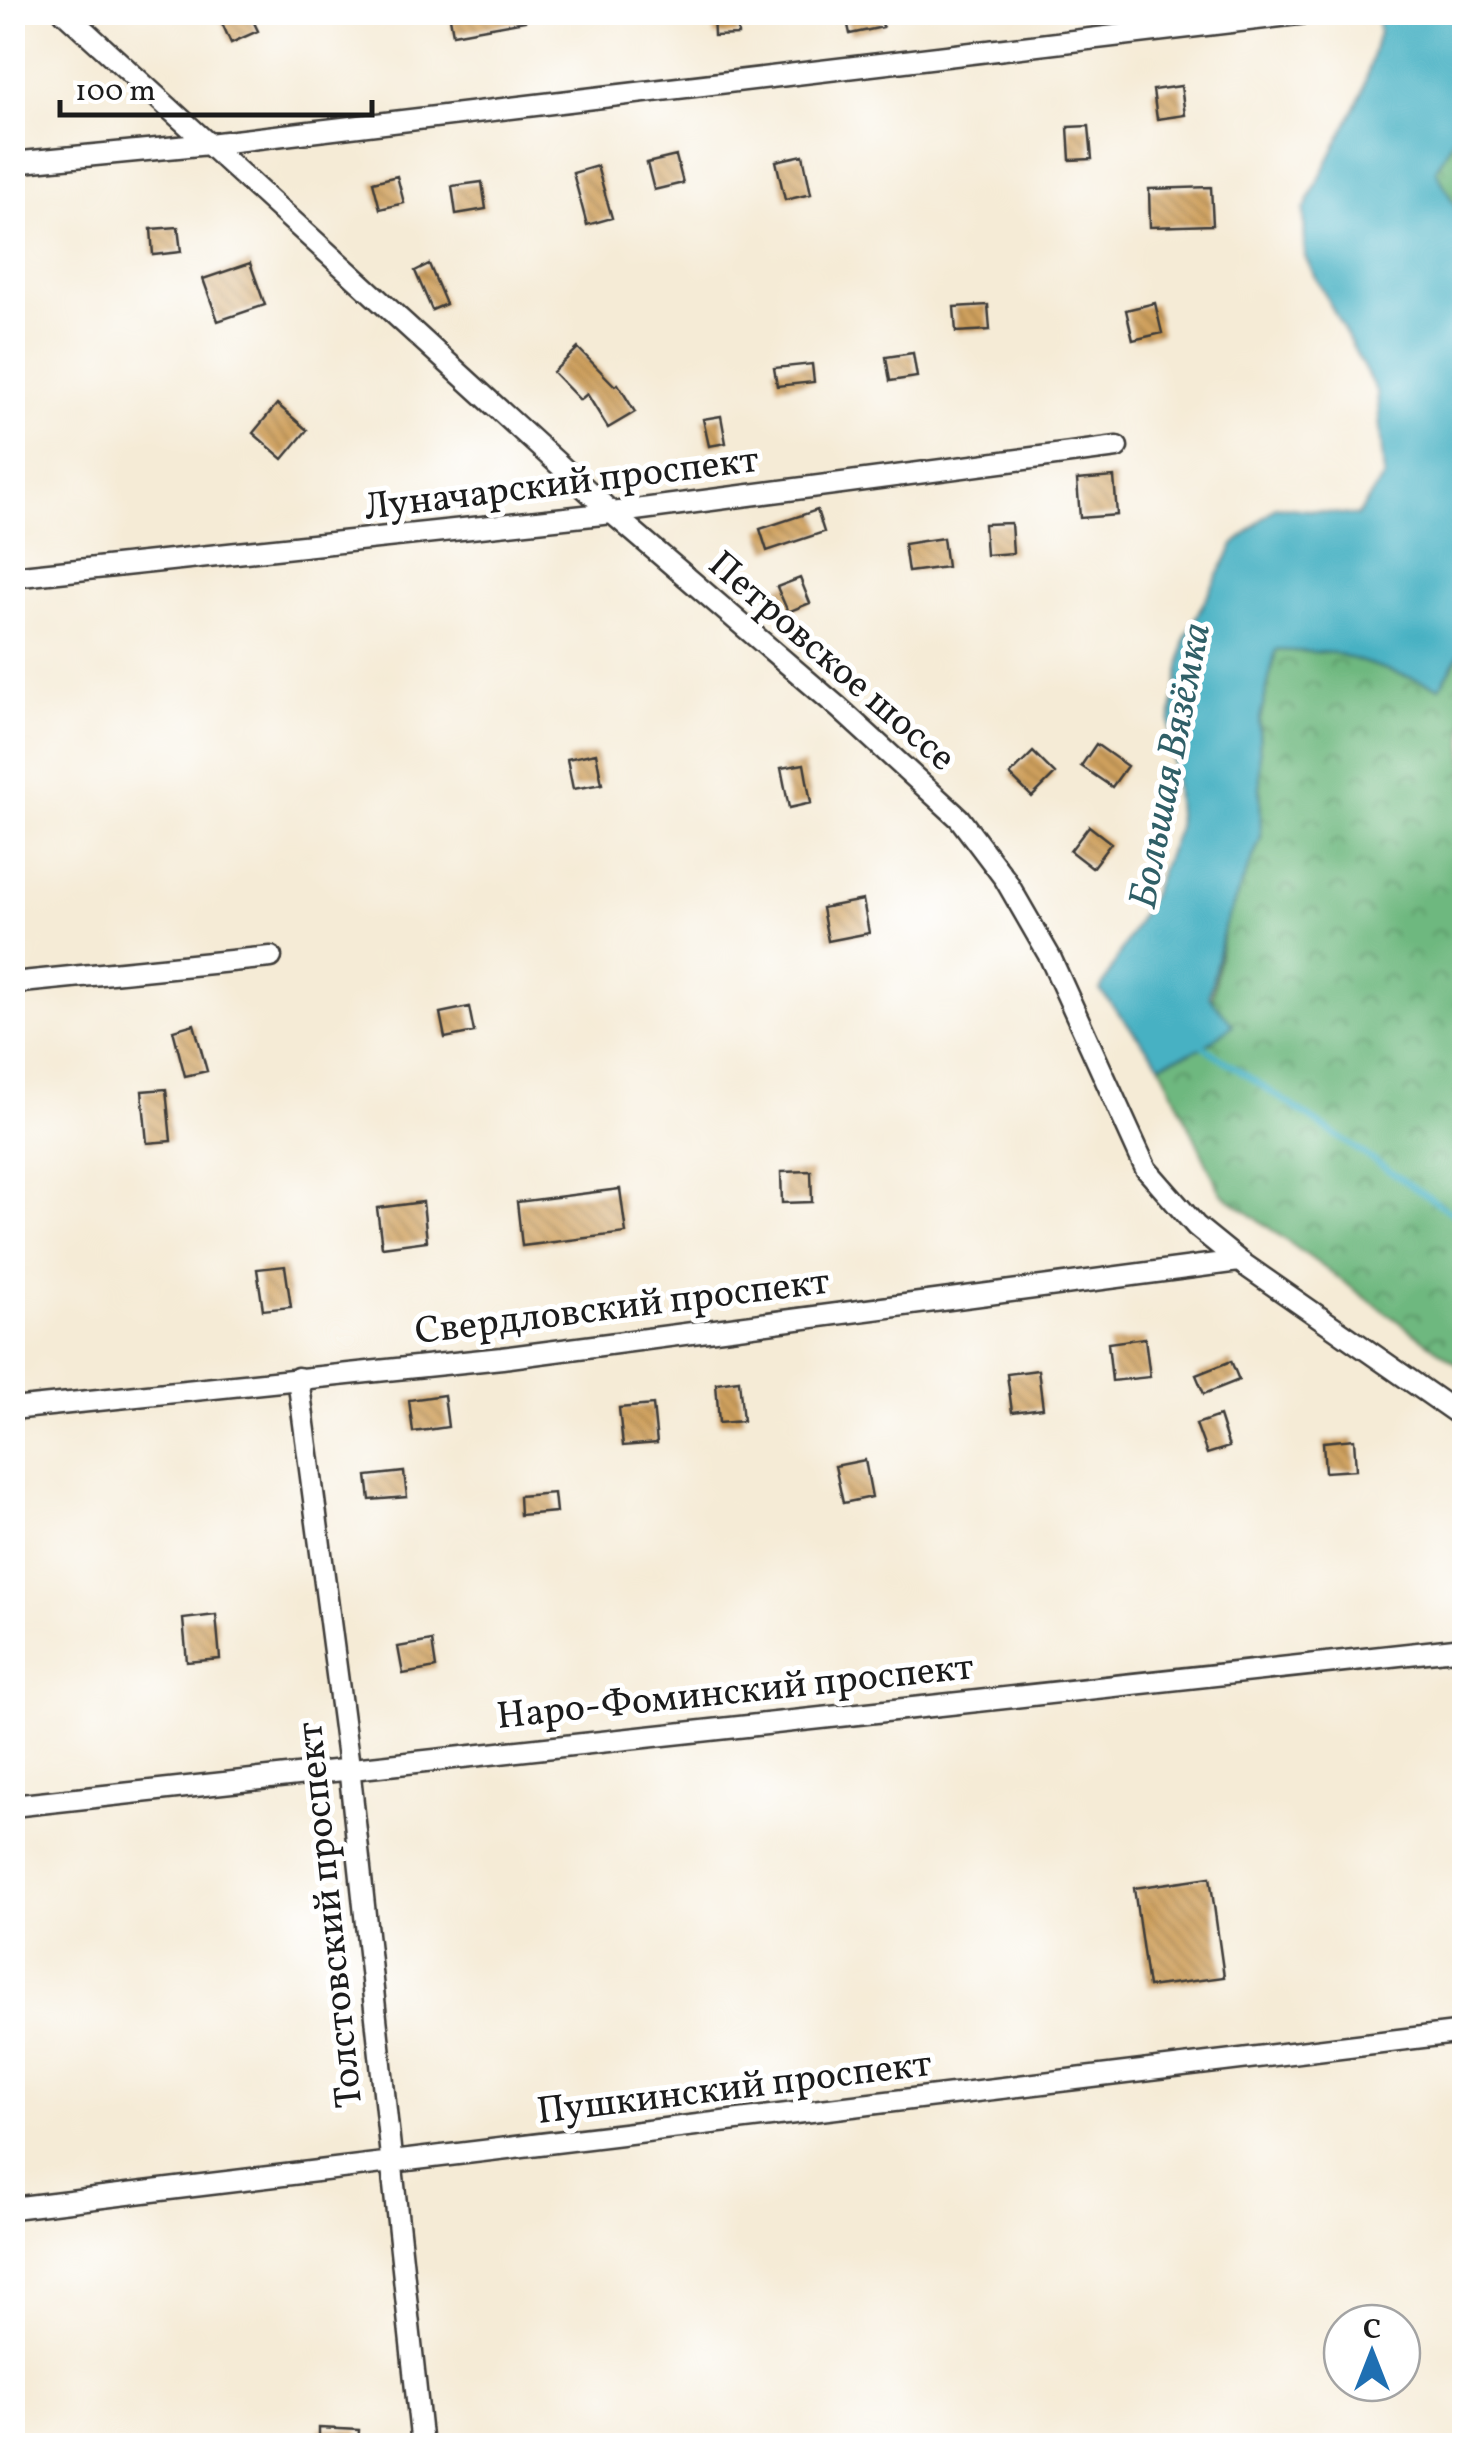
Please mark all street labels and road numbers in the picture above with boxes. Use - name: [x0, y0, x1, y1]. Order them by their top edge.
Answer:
- street label: Луначарский проспект: [361, 435, 762, 536]
- street label: Петровское шоссе: [695, 540, 966, 785]
- street label: Свердловский проспект: [412, 1257, 833, 1360]
- street label: Наро-Фоминский проспект: [494, 1642, 976, 1745]
- street label: Толстовский проспект: [285, 1719, 378, 2110]
- street label: Пушкинский проспект: [534, 2039, 935, 2140]

